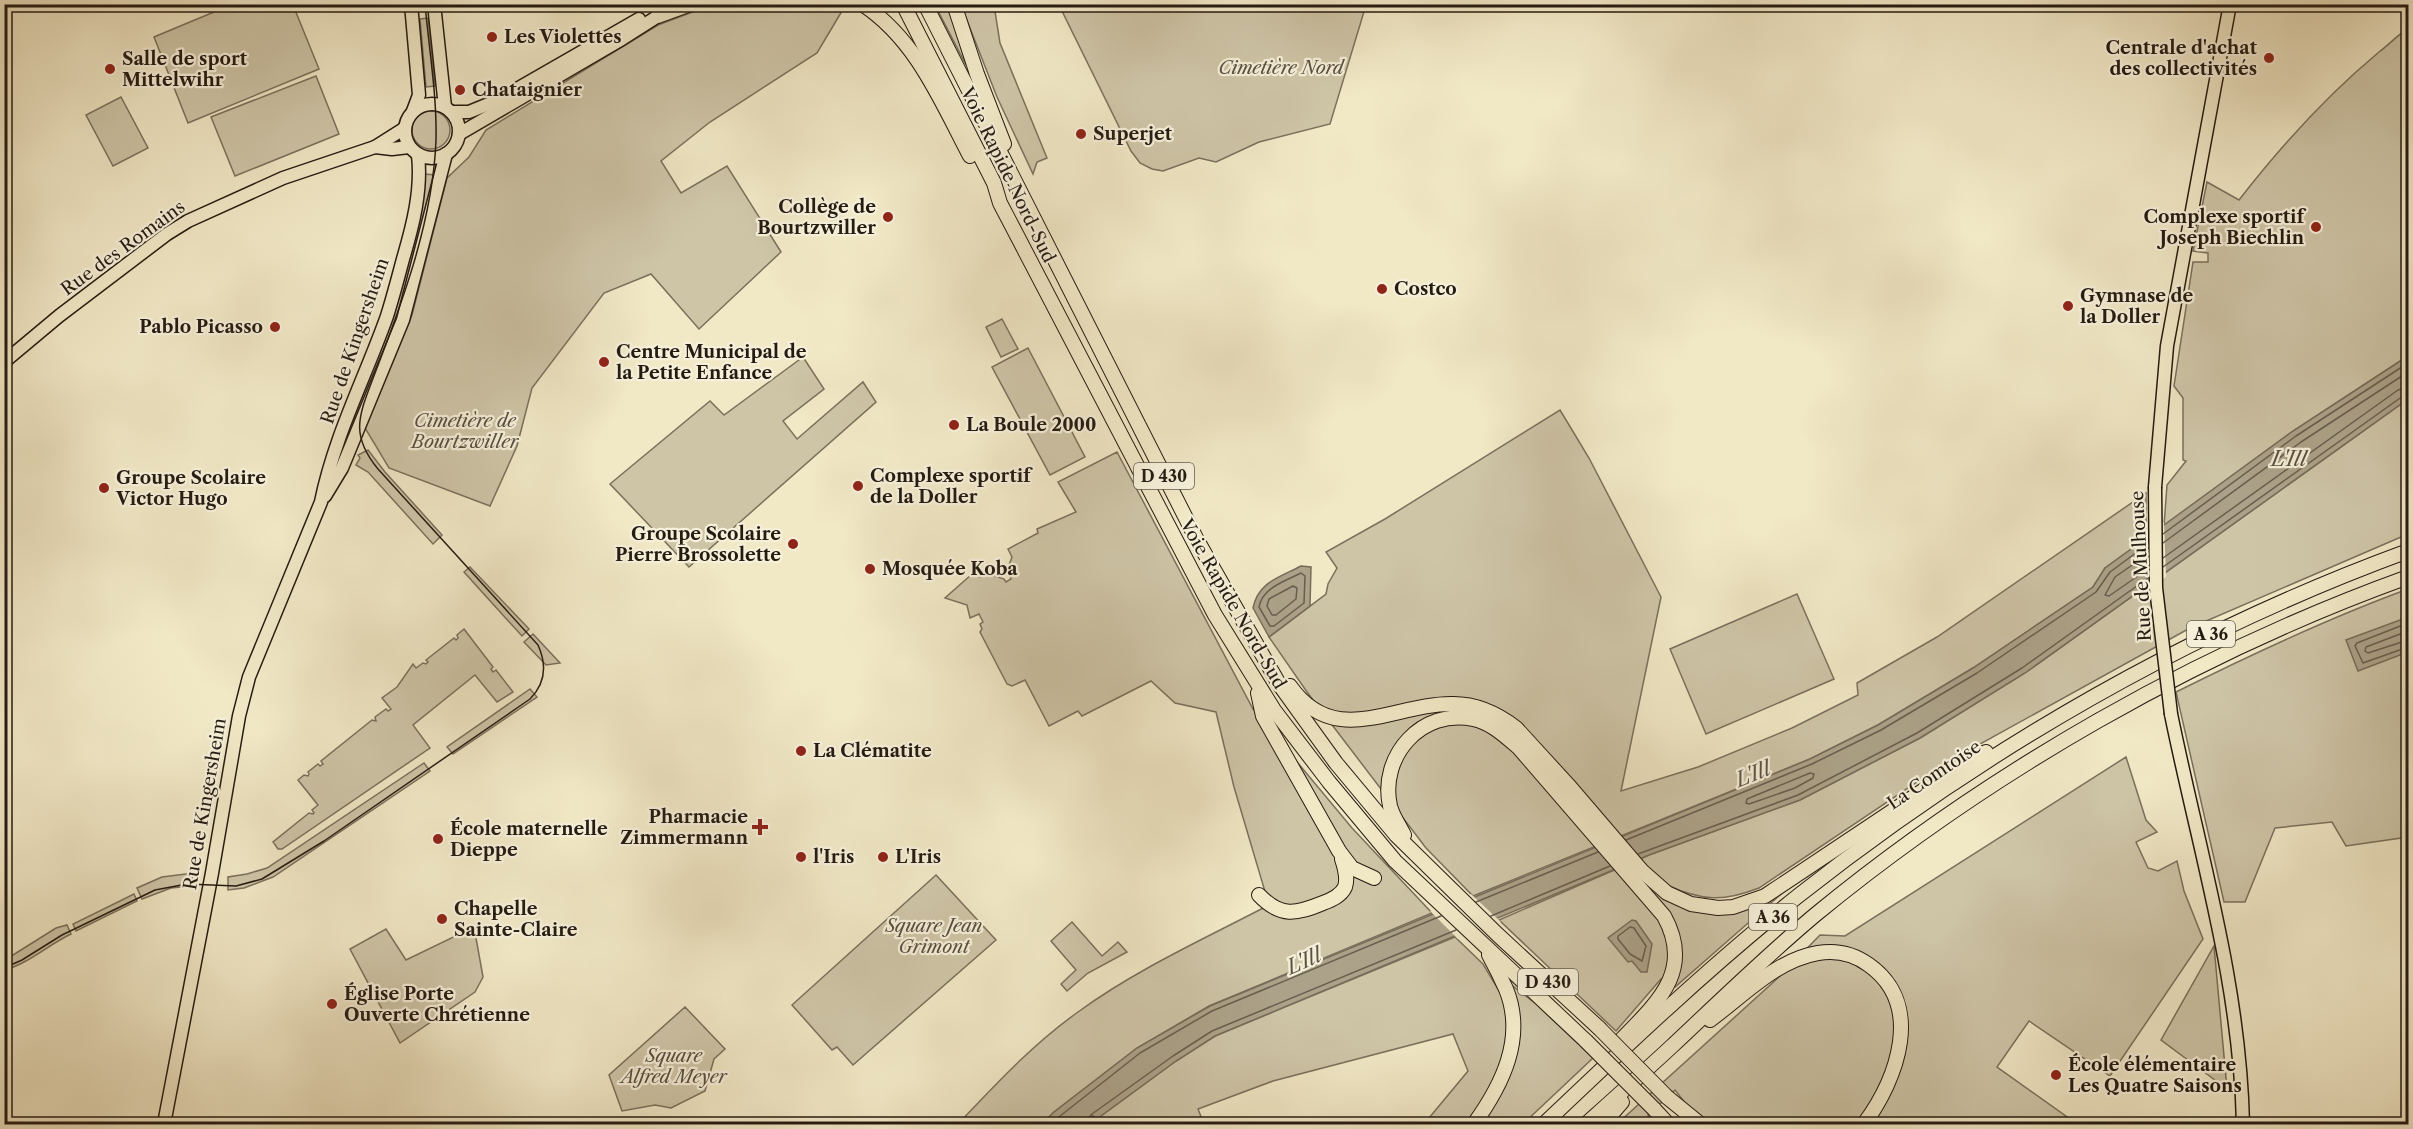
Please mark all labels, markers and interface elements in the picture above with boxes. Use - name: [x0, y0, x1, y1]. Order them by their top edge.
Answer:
- place label: Les Violettes: [504, 26, 622, 48]
- marker: Les Violettes: [485, 30, 499, 44]
- place label: Centrale d'achat des collectivités: [2106, 37, 2258, 80]
- place label: Salle de sport Mittelwihr: [122, 48, 248, 91]
- marker: Centrale d'achat des collectivités: [2262, 51, 2276, 65]
- park label: Cimetière Nord: [1219, 57, 1346, 79]
- marker: Salle de sport Mittelwihr: [103, 62, 117, 76]
- place label: Chataignier: [472, 79, 582, 101]
- marker: Chataignier: [453, 83, 467, 97]
- street label: Voie Rapide Nord-Sud: [955, 83, 1060, 266]
- place label: Superjet: [1093, 123, 1173, 145]
- marker: Superjet: [1074, 127, 1088, 141]
- street label: Rue des Romains: [57, 196, 189, 300]
- place label: Collège de Bourtzwiller: [757, 196, 876, 239]
- place label: Complexe sportif Joseph Biechlin: [2143, 206, 2306, 249]
- marker: Collège de Bourtzwiller: [881, 210, 895, 224]
- marker: Complexe sportif Joseph Biechlin: [2309, 220, 2323, 234]
- street label: Rue de Kingersheim: [316, 255, 394, 427]
- place label: Costco: [1394, 278, 1457, 300]
- marker: Costco: [1375, 282, 1389, 296]
- place label: Gymnase de la Doller: [2080, 285, 2194, 328]
- marker: Gymnase de la Doller: [2061, 299, 2075, 313]
- place label: Pablo Picasso: [139, 316, 263, 338]
- marker: Pablo Picasso: [268, 320, 282, 334]
- place label: Centre Municipal de la Petite Enfance: [616, 341, 807, 384]
- marker: Centre Municipal de la Petite Enfance: [597, 355, 611, 369]
- park label: Cimetière de Bourtzwiller: [410, 410, 520, 453]
- place label: La Boule 2000: [966, 414, 1097, 436]
- marker: La Boule 2000: [947, 418, 961, 432]
- water label: L'Ill: [2269, 447, 2309, 471]
- road number: D 430: [1134, 463, 1194, 489]
- place label: Complexe sportif de la Doller: [870, 465, 1033, 508]
- place label: Groupe Scolaire Victor Hugo: [115, 467, 266, 510]
- marker: Complexe sportif de la Doller: [851, 479, 865, 493]
- marker: Groupe Scolaire Victor Hugo: [97, 481, 111, 495]
- street label: Rue de Mulhouse: [2126, 490, 2156, 642]
- street label: Voie Rapide Nord-Sud: [1175, 514, 1291, 693]
- place label: Groupe Scolaire Pierre Brossolette: [615, 523, 781, 566]
- marker: Groupe Scolaire Pierre Brossolette: [786, 537, 800, 551]
- place label: Mosquée Koba: [882, 558, 1018, 580]
- marker: Mosquée Koba: [863, 562, 877, 576]
- road number: A 36: [2187, 621, 2235, 647]
- street label: Rue de Kingersheim: [179, 716, 231, 892]
- street label: La Comtoise: [1883, 736, 1985, 814]
- place label: La Clématite: [813, 740, 932, 762]
- marker: La Clématite: [794, 744, 808, 758]
- water label: L'Ill: [1730, 755, 1776, 793]
- place label: Pharmacie Zimmermann: [620, 806, 749, 849]
- place label: École maternelle Dieppe: [450, 817, 608, 861]
- marker: Pharmacie Zimmermann: [753, 820, 767, 834]
- marker: École maternelle Dieppe: [431, 832, 445, 846]
- place label: l'Iris: [813, 846, 854, 868]
- place label: L'Iris: [895, 846, 941, 868]
- marker: l'Iris: [794, 850, 808, 864]
- marker: L'Iris: [876, 850, 890, 864]
- place label: Chapelle Sainte-Claire: [454, 898, 578, 941]
- road number: A 36: [1749, 904, 1797, 930]
- marker: Chapelle Sainte-Claire: [435, 912, 449, 926]
- park label: Square Jean Grimont: [885, 915, 983, 958]
- water label: L'Ill: [1281, 942, 1327, 980]
- road number: D 430: [1518, 969, 1578, 995]
- place label: Église Porte Ouverte Chrétienne: [344, 982, 530, 1026]
- marker: Église Porte Ouverte Chrétienne: [325, 997, 339, 1011]
- park label: Square Alfred Meyer: [618, 1045, 729, 1088]
- place label: École élémentaire Les Quatre Saisons: [2068, 1053, 2242, 1097]
- marker: École élémentaire Les Quatre Saisons: [2049, 1068, 2063, 1082]

